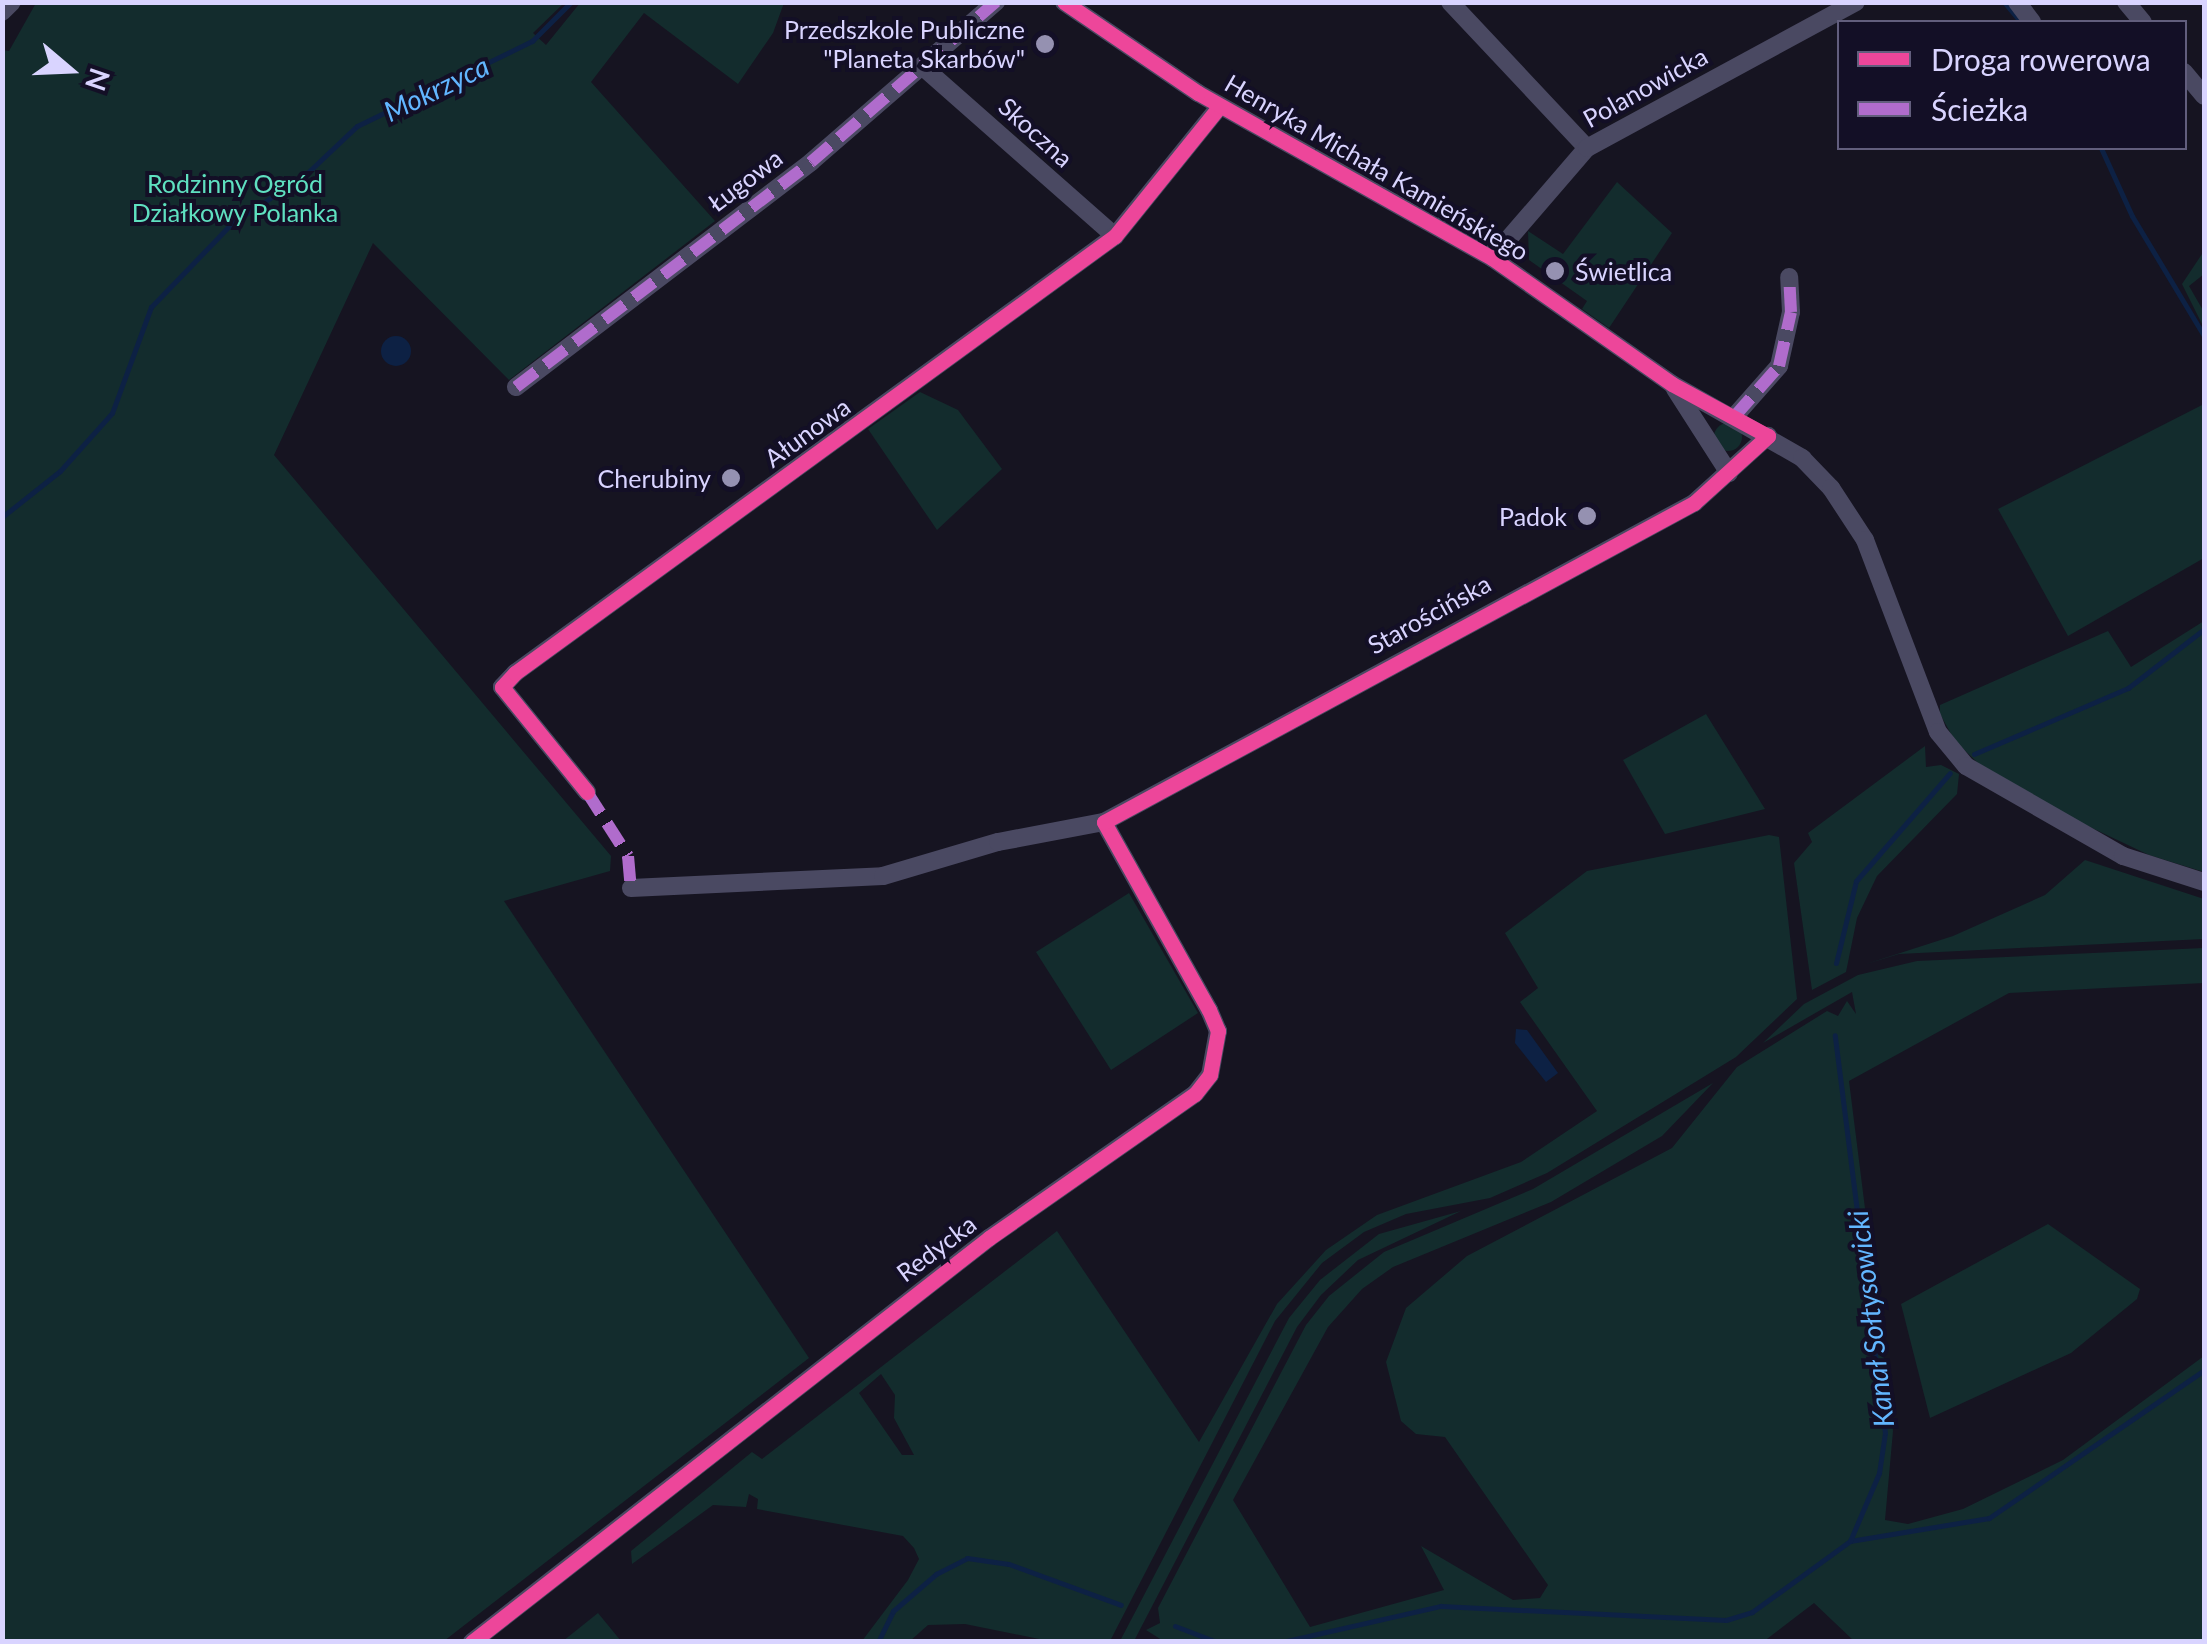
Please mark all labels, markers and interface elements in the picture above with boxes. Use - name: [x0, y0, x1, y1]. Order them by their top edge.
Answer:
- place label: Przedszkole Publiczne "Planeta Skarbów": [784, 15, 1025, 74]
- north arrow: [20, 20, 120, 120]
- legend: [1837, 20, 2187, 150]
- marker: Przedszkole Publiczne "Planeta Skarbów": [1034, 33, 1056, 55]
- street label: Polanowicka: [1578, 41, 1712, 133]
- text: Droga rowerowa: [1931, 41, 2151, 77]
- water label: Mokrzyca: [378, 48, 494, 128]
- text: N: [79, 64, 118, 95]
- street label: Henryka Michała Kamieńskiego: [1220, 68, 1534, 266]
- street label: Skoczna: [993, 91, 1079, 173]
- text: Ścieżka: [1931, 91, 2028, 127]
- street label: Ługowa: [702, 142, 788, 218]
- park label: Rodzinny Ogród Działkowy Polanka: [132, 169, 338, 228]
- place label: Świetlica: [1575, 256, 1672, 286]
- marker: Świetlica: [1544, 260, 1566, 282]
- street label: Ałunowa: [758, 391, 856, 473]
- place label: Cherubiny: [598, 463, 711, 493]
- marker: Cherubiny: [720, 467, 742, 489]
- place label: Padok: [1499, 501, 1567, 531]
- marker: Padok: [1576, 505, 1598, 527]
- street label: Starościńska: [1362, 568, 1496, 660]
- street label: Redycka: [890, 1208, 982, 1288]
- water label: Kanał Sołtysowicki: [1840, 1208, 1900, 1430]

